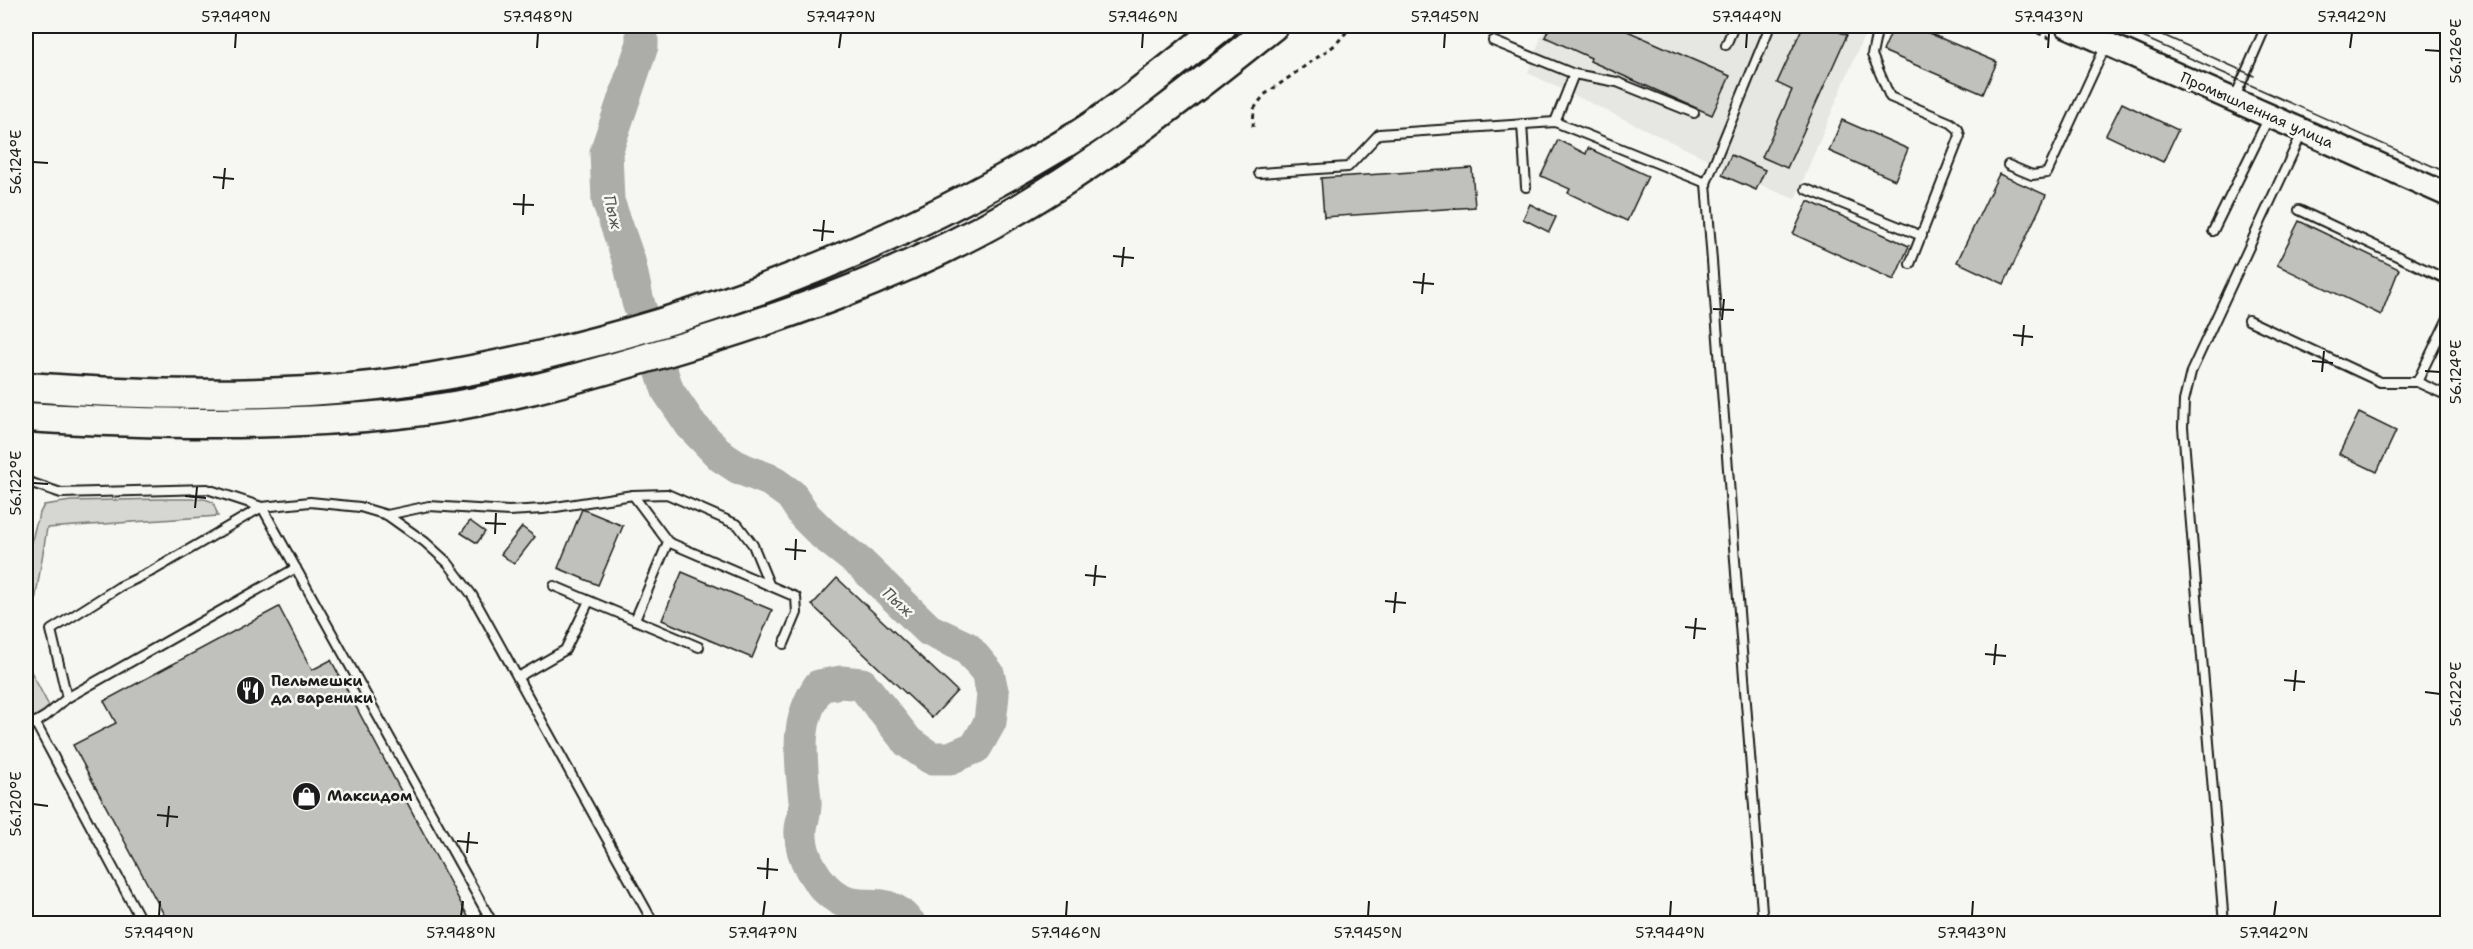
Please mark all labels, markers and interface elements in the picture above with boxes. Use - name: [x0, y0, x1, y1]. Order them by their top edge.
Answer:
- text: 57.949°N: [201, 7, 271, 27]
- text: 57.948°N: [503, 7, 573, 27]
- text: 57.947°N: [806, 7, 876, 27]
- text: 57.946°N: [1108, 7, 1178, 27]
- text: 57.945°N: [1411, 7, 1479, 27]
- text: 57.944°N: [1712, 7, 1782, 27]
- text: 57.943°N: [2014, 7, 2084, 27]
- text: 57.942°N: [2318, 7, 2387, 27]
- text: 56.126°E: [2446, 19, 2466, 83]
- street label: Промышленная улица: [2177, 67, 2337, 153]
- text: 56.124°E: [6, 130, 26, 194]
- water label: Пыж: [599, 193, 627, 232]
- text: 56.124°E: [2446, 340, 2466, 404]
- text: 56.122°E: [6, 451, 26, 515]
- water label: Пыж: [878, 583, 919, 622]
- text: 56.122°E: [2446, 662, 2466, 726]
- place label: Пельмешки да вареники: [271, 671, 374, 708]
- restaurant icon: Пельмешки да вареники: [234, 674, 266, 706]
- text: 56.120°E: [6, 771, 26, 837]
- shop icon: Максидом: [290, 780, 322, 812]
- place label: Максидом: [327, 786, 413, 806]
- text: 57.949°N: [124, 923, 194, 943]
- text: 57.948°N: [426, 923, 496, 943]
- text: 57.947°N: [728, 923, 798, 943]
- text: 57.946°N: [1031, 923, 1101, 943]
- text: 57.945°N: [1334, 923, 1402, 943]
- text: 57.944°N: [1635, 923, 1705, 943]
- text: 57.943°N: [1937, 923, 2007, 943]
- text: 57.942°N: [2240, 923, 2309, 943]

